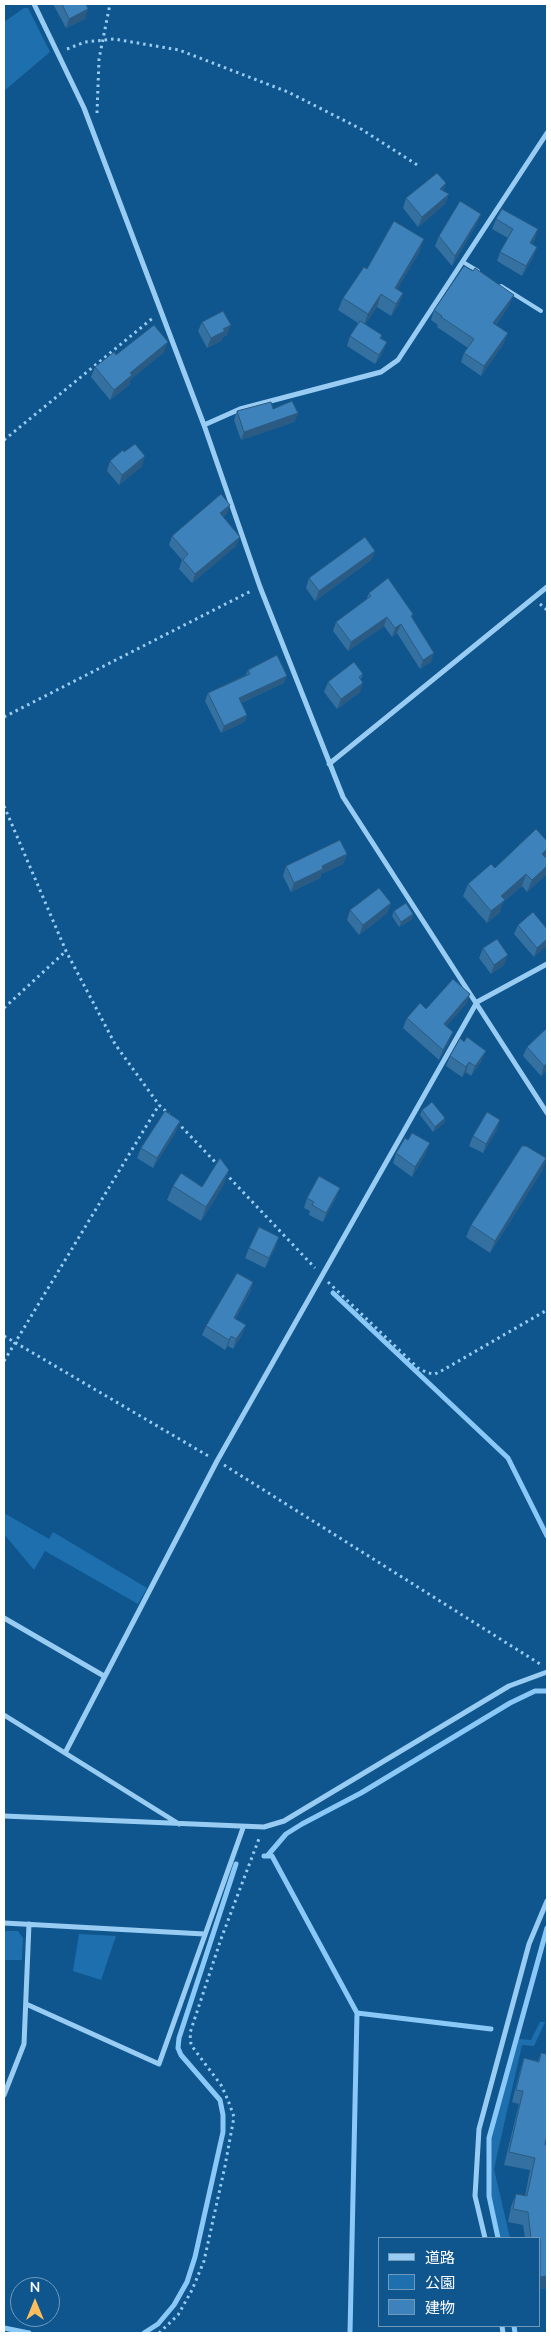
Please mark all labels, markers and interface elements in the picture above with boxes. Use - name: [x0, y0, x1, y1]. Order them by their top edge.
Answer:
- legend: [378, 2237, 541, 2327]
- text: 道路: [425, 2248, 455, 2268]
- text: 公園: [425, 2273, 455, 2293]
- north arrow: [10, 2277, 60, 2327]
- text: N: [30, 2278, 40, 2297]
- text: 建物: [425, 2298, 455, 2318]

